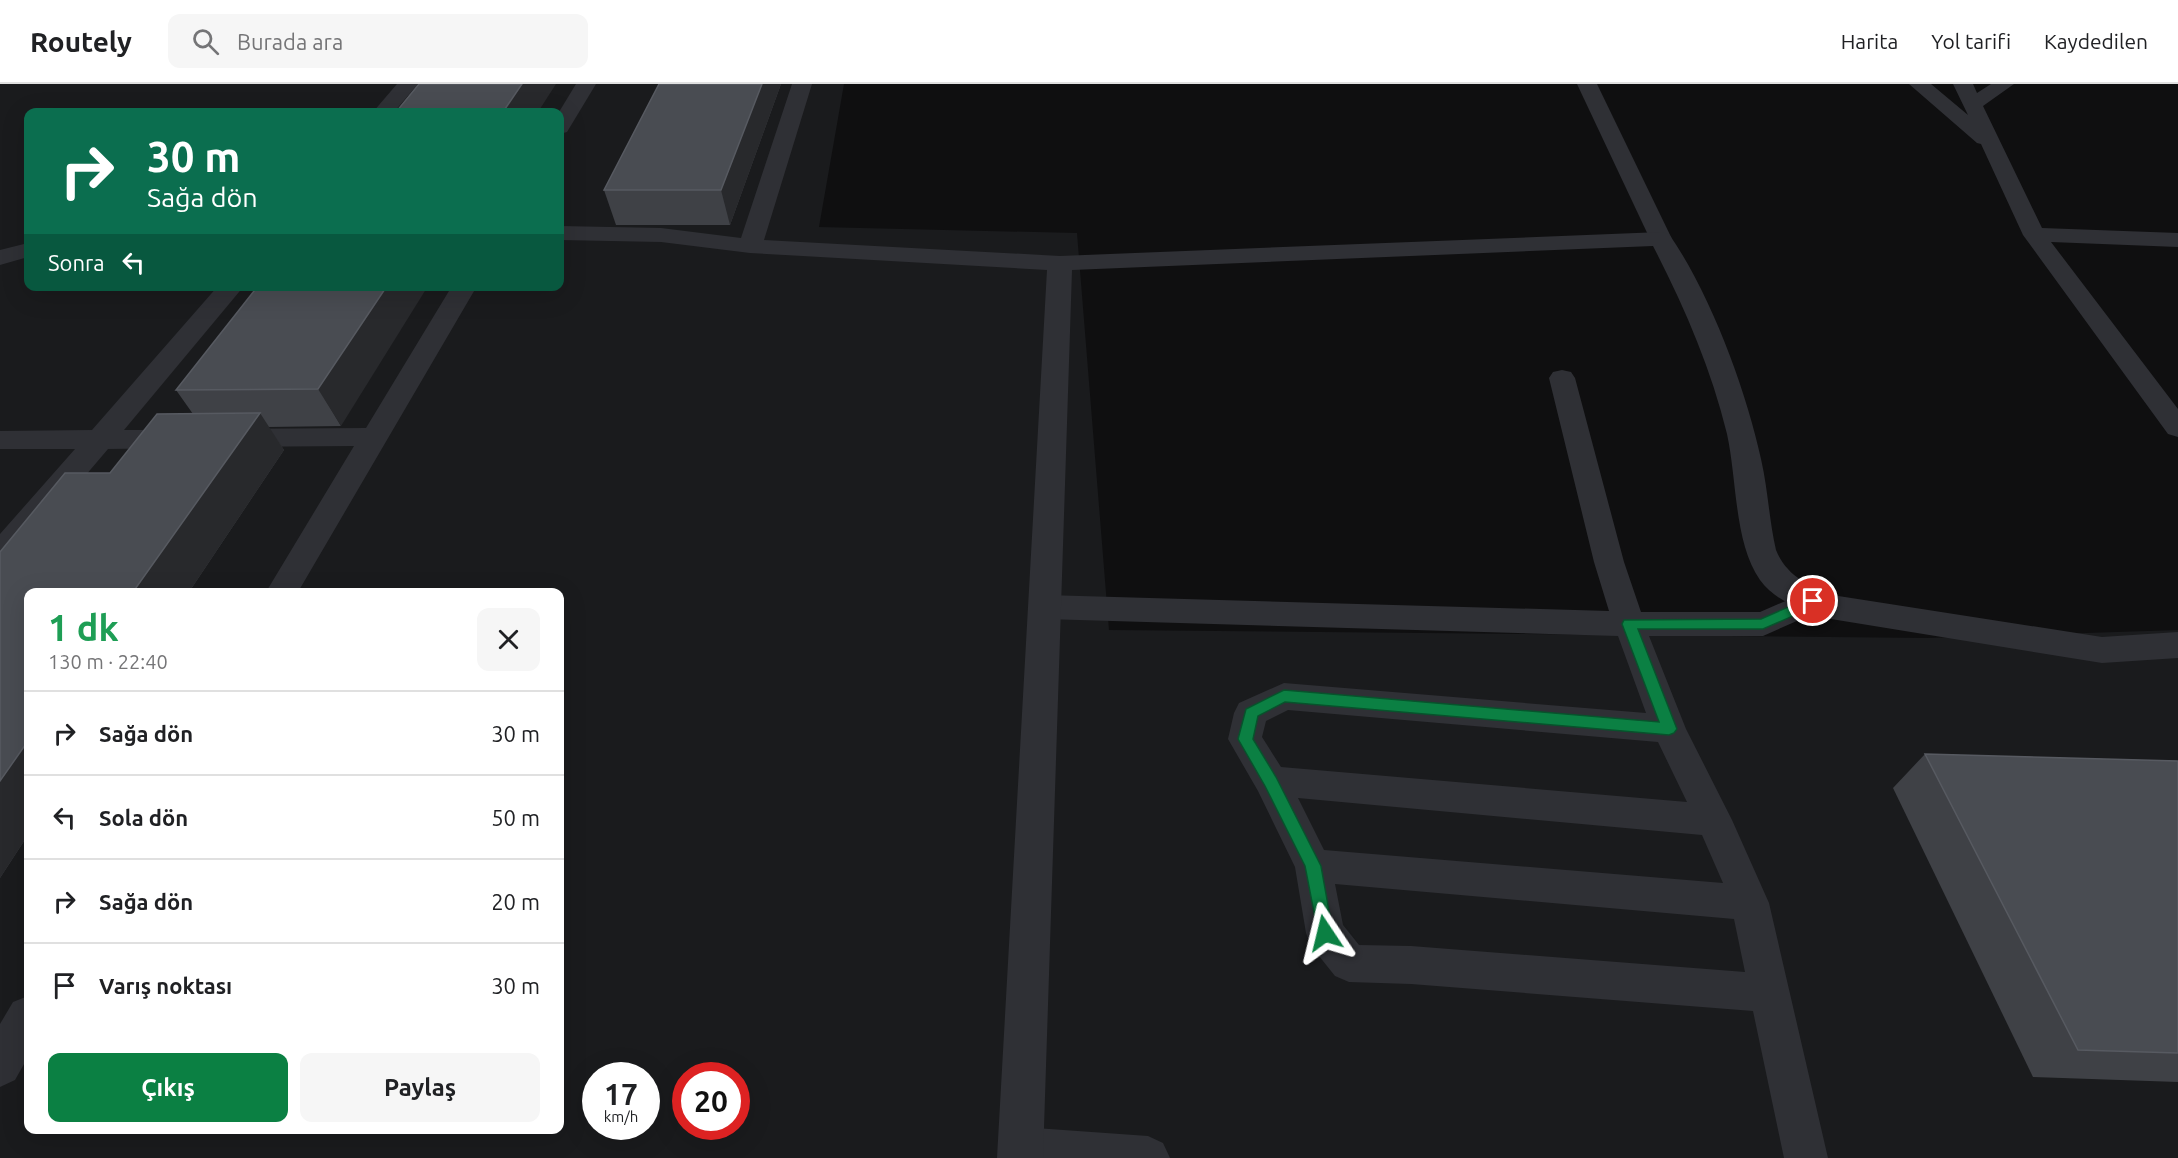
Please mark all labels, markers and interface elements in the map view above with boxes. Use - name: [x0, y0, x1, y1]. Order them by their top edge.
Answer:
- search box: [168, 14, 588, 68]
- icon: search: [189, 25, 222, 58]
- text: Routely: [30, 26, 132, 57]
- text: Burada ara: [237, 29, 343, 54]
- text: Harita: [1841, 29, 1898, 53]
- text: Yol tarifi: [1931, 29, 2011, 53]
- text: Kaydedilen: [2044, 29, 2148, 53]
- icon: right: [48, 132, 126, 210]
- text: 30 m: [147, 133, 241, 180]
- text: Sağa dön: [147, 182, 258, 212]
- icon: left: [117, 246, 150, 279]
- text: Sonra: [48, 250, 105, 275]
- pin: [1787, 575, 1838, 626]
- icon: arrive: [1796, 584, 1829, 617]
- text: 1 dk: [48, 607, 119, 648]
- button: close: [477, 608, 540, 671]
- text: 130 m · 22:40: [48, 650, 168, 673]
- icon: right: [48, 717, 81, 750]
- text: Sağa dön: [99, 721, 193, 746]
- text: 30 m: [491, 721, 540, 746]
- icon: left: [48, 801, 81, 834]
- text: Sola dön: [99, 805, 188, 830]
- text: 50 m: [491, 805, 540, 830]
- icon: right: [48, 885, 81, 918]
- text: Sağa dön: [99, 889, 193, 914]
- text: 20 m: [491, 889, 540, 914]
- position arrow: [1293, 901, 1357, 965]
- icon: arrive: [48, 969, 81, 1002]
- text: Varış noktası: [99, 973, 232, 998]
- text: 30 m: [491, 973, 540, 998]
- button: Çıkış: [48, 1053, 288, 1122]
- button: Paylaş: [300, 1053, 540, 1122]
- speed limit sign: 20: [672, 1062, 750, 1140]
- text: 17: [604, 1077, 638, 1111]
- text: km/h: [604, 1108, 638, 1125]

